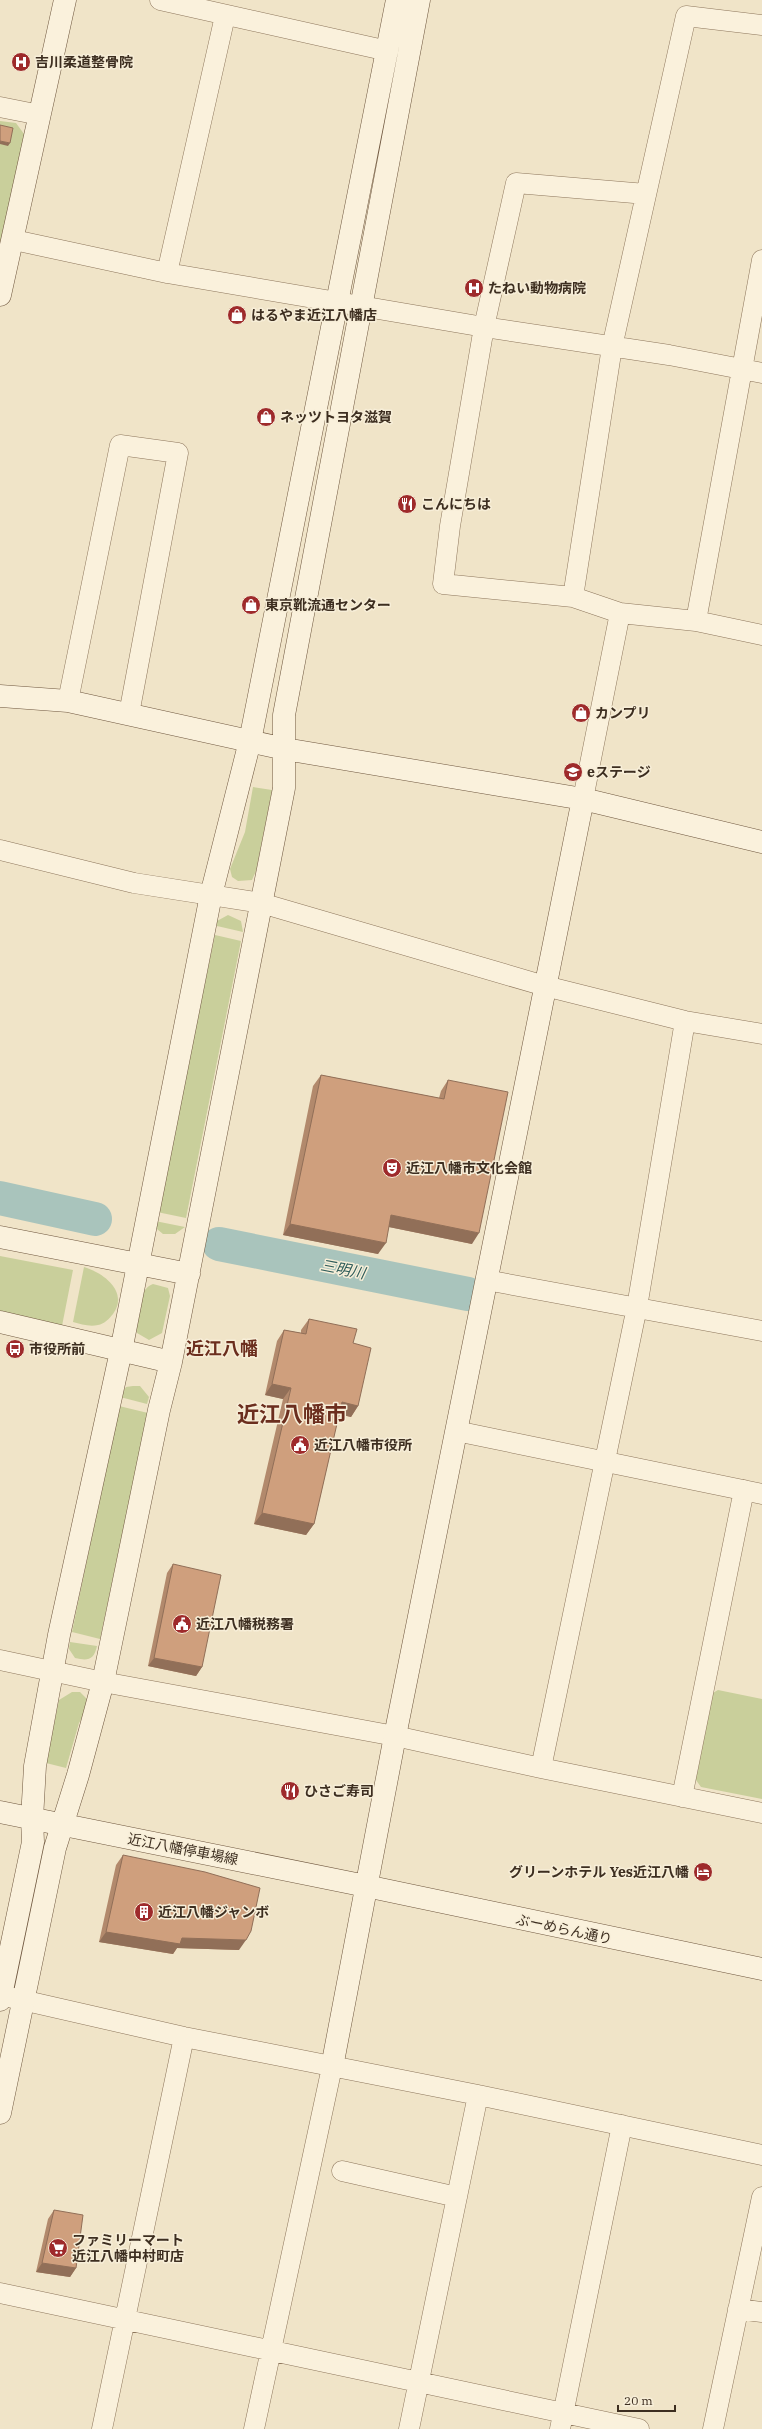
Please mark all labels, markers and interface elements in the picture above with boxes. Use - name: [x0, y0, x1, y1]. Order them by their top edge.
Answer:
- hospital icon: 吉川柔道整骨院: [10, 51, 32, 73]
- place label: 吉川柔道整骨院: [35, 53, 133, 71]
- hospital icon: たねい動物病院: [463, 277, 485, 299]
- place label: たねい動物病院: [488, 279, 586, 297]
- shop icon: はるやま近江八幡店: [226, 304, 248, 326]
- place label: はるやま近江八幡店: [251, 306, 377, 324]
- shop icon: ネッツトヨタ滋賀: [255, 406, 277, 428]
- place label: ネッツトヨタ滋賀: [280, 408, 392, 426]
- restaurant icon: こんにちは: [396, 493, 418, 515]
- place label: こんにちは: [421, 495, 491, 513]
- shop icon: 東京靴流通センター: [240, 594, 262, 616]
- place label: 東京靴流通センター: [265, 596, 391, 614]
- shop icon: カンプリ: [570, 702, 592, 724]
- place label: カンプリ: [595, 704, 651, 722]
- school or university icon: eステージ: [562, 761, 584, 783]
- place label: eステージ: [587, 763, 651, 781]
- theatre icon: 近江八幡市文化会館: [381, 1157, 403, 1179]
- place label: 近江八幡市文化会館: [406, 1159, 532, 1177]
- water label: 三明川: [319, 1255, 369, 1283]
- district label: 近江八幡: [186, 1337, 258, 1360]
- bus stop icon: 市役所前: [4, 1338, 26, 1360]
- place label: 市役所前: [29, 1340, 85, 1358]
- district label: 近江八幡市: [237, 1399, 347, 1428]
- public building icon: 近江八幡市役所: [289, 1434, 311, 1456]
- place label: 近江八幡市役所: [314, 1436, 412, 1454]
- public building icon: 近江八幡税務署: [171, 1613, 193, 1635]
- place label: 近江八幡税務署: [196, 1615, 294, 1633]
- restaurant icon: ひさご寿司: [279, 1780, 301, 1802]
- place label: ひさご寿司: [304, 1782, 374, 1800]
- street label: 近江八幡停車場線: [126, 1829, 240, 1869]
- hotel icon: グリーンホテル Yes近江八幡: [692, 1861, 714, 1883]
- place label: グリーンホテル Yes近江八幡: [509, 1863, 689, 1881]
- building icon: 近江八幡ジャンボ: [133, 1901, 155, 1923]
- place label: 近江八幡ジャンボ: [158, 1903, 269, 1921]
- street label: ぶーめらん通り: [514, 1910, 614, 1948]
- place label: ファミリーマート 近江八幡中村町店: [72, 2231, 184, 2265]
- supermarket icon: ファミリーマート 近江八幡中村町店: [47, 2237, 69, 2259]
- scale bar: [618, 2387, 675, 2413]
- text: 20 m: [624, 2393, 653, 2408]

